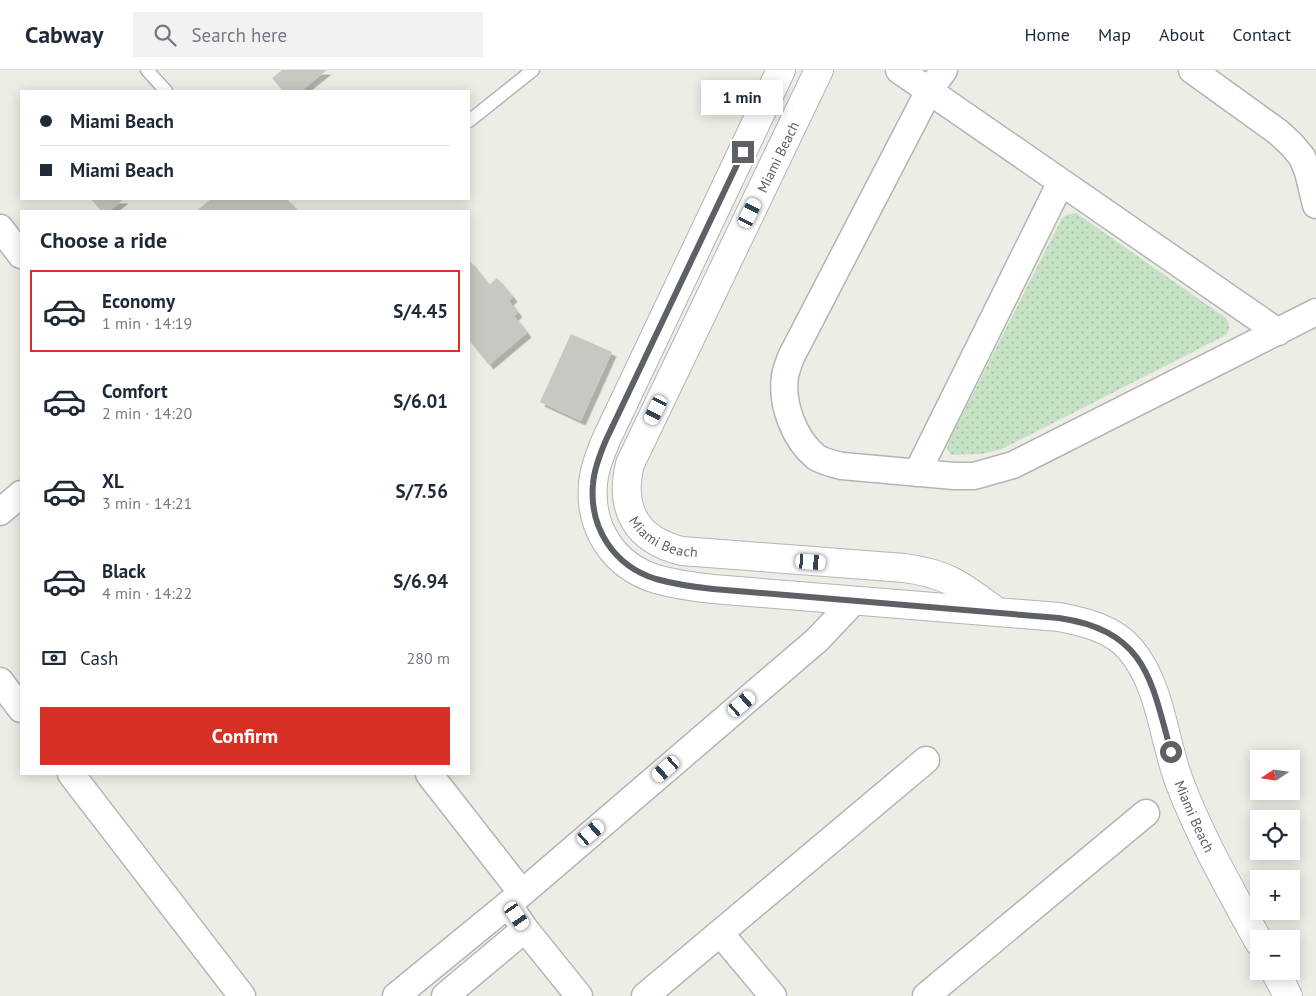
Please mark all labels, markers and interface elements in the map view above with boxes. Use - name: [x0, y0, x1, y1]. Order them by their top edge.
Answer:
- search box: [133, 12, 483, 57]
- text: Cabway: [25, 19, 103, 50]
- icon: search: [151, 21, 179, 49]
- text: Search here: [191, 23, 287, 47]
- text: Home: [1024, 23, 1070, 46]
- text: Map: [1098, 23, 1131, 46]
- text: About: [1159, 23, 1205, 46]
- text: Contact: [1233, 23, 1291, 46]
- callout: 1 min: [702, 79, 784, 114]
- text: 1 min: [722, 87, 762, 107]
- text: Miami Beach: [70, 109, 174, 133]
- street label: Miami Beach: [753, 119, 803, 195]
- route end: [732, 141, 754, 163]
- text: Miami Beach: [70, 158, 174, 182]
- car: [736, 196, 763, 230]
- text: Choose a ride: [40, 226, 167, 254]
- icon: car: [42, 289, 87, 334]
- text: Economy: [102, 289, 175, 313]
- text: S/4.45: [393, 299, 448, 323]
- text: 1 min · 14:19: [102, 313, 192, 333]
- icon: car: [42, 379, 87, 424]
- text: Comfort: [102, 379, 168, 403]
- text: S/6.01: [393, 389, 448, 413]
- car: [642, 393, 669, 427]
- text: 2 min · 14:20: [102, 403, 192, 423]
- icon: car: [42, 469, 87, 514]
- text: XL: [102, 469, 124, 493]
- text: S/7.56: [395, 479, 448, 503]
- text: 3 min · 14:21: [102, 493, 192, 513]
- street label: Miami Beach: [625, 513, 698, 561]
- car: [795, 553, 826, 571]
- icon: car: [42, 559, 87, 604]
- text: Black: [102, 559, 146, 583]
- text: S/6.94: [393, 569, 448, 593]
- text: 4 min · 14:22: [102, 583, 192, 603]
- icon: cash: [40, 644, 68, 672]
- text: Cash: [80, 646, 118, 670]
- text: 280 m: [407, 648, 450, 668]
- car: [725, 688, 758, 720]
- button: Confirm: [40, 707, 450, 765]
- route start: [1160, 741, 1182, 763]
- north arrow: [1250, 750, 1300, 800]
- map controls: [1250, 750, 1300, 980]
- car: [649, 753, 682, 785]
- street label: Miami Beach: [1171, 778, 1218, 855]
- button: locate: [1250, 810, 1300, 860]
- car: [574, 817, 607, 849]
- button: +: [1250, 870, 1300, 920]
- car: [502, 899, 531, 933]
- button: −: [1250, 930, 1300, 980]

